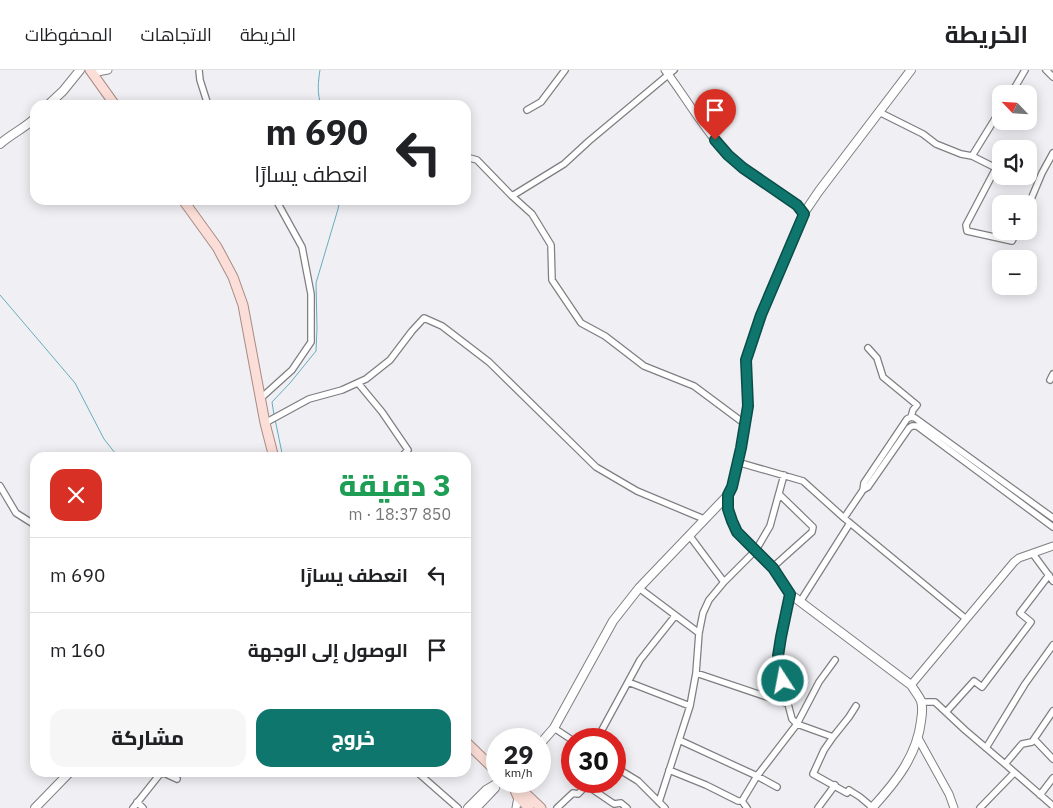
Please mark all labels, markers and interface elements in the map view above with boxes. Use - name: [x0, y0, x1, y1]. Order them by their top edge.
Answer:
- text: الخريطة: [945, 18, 1028, 50]
- text: المحفوظات: [25, 23, 113, 46]
- text: الاتجاهات: [141, 23, 212, 46]
- text: الخريطة: [240, 23, 296, 46]
- north arrow: [992, 85, 1038, 130]
- map controls: [992, 85, 1037, 295]
- pin: [694, 89, 736, 140]
- icon: arrive: [701, 96, 729, 124]
- text: 690 m: [265, 109, 368, 155]
- icon: left: [386, 120, 451, 185]
- button: sound: [992, 140, 1037, 185]
- text: انعطف يسارًا: [254, 159, 368, 188]
- button: +: [992, 195, 1037, 240]
- button: −: [992, 250, 1037, 295]
- text: 3 دقيقة: [339, 465, 451, 504]
- button: close: [50, 469, 102, 521]
- text: 850 m · 18:37: [349, 504, 451, 524]
- icon: left: [423, 561, 451, 589]
- text: 690 m: [50, 563, 105, 587]
- text: انعطف يسارًا: [300, 563, 408, 587]
- icon: arrive: [423, 636, 451, 664]
- text: 160 m: [50, 638, 105, 662]
- text: الوصول إلى الوجهة: [248, 638, 408, 662]
- position arrow: [756, 654, 808, 706]
- button: مشاركة: [50, 709, 246, 767]
- button: خروج: [256, 709, 451, 767]
- speed limit sign: 30: [561, 728, 626, 793]
- text: 29: [503, 738, 534, 771]
- text: km/h: [504, 765, 533, 780]

